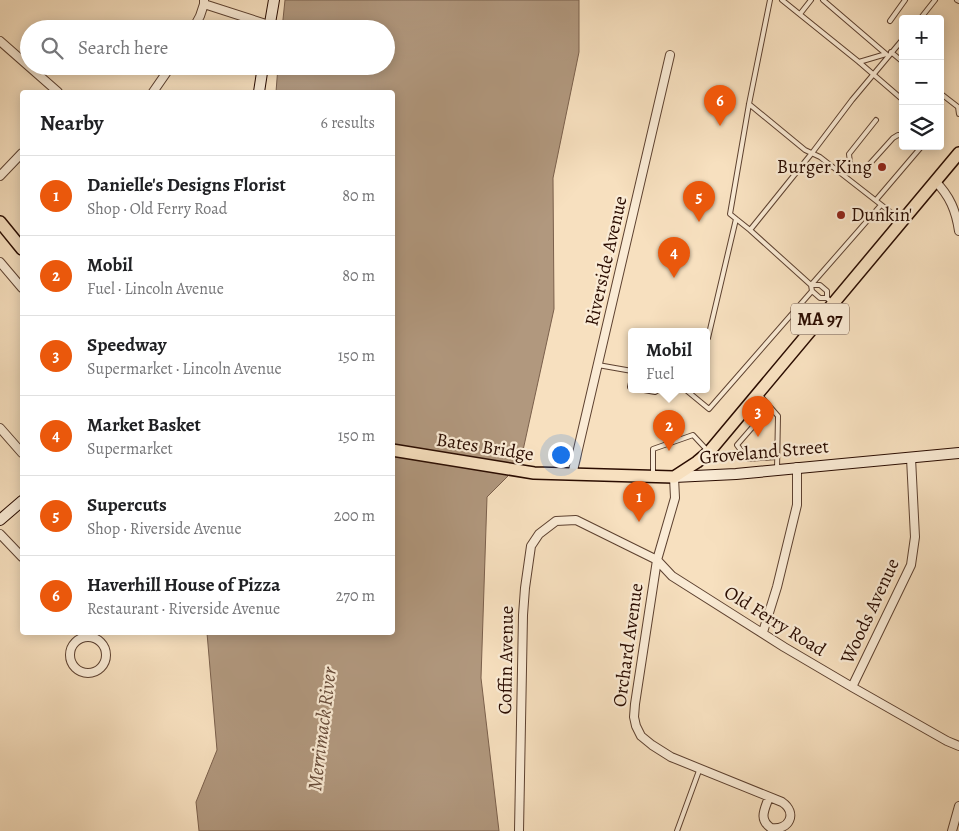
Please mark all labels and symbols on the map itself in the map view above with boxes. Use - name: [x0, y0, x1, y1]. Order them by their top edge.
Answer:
- pin: 6: [704, 85, 736, 126]
- place label: Burger King: [777, 154, 872, 180]
- marker: Burger King: [876, 161, 888, 173]
- pin: 5: [683, 181, 715, 222]
- street label: Riverside Avenue: [578, 193, 634, 329]
- place label: Dunkin': [851, 202, 912, 228]
- marker: Dunkin': [835, 209, 847, 221]
- pin: 4: [658, 237, 690, 278]
- road number: MA 97: [791, 304, 849, 334]
- pin: 3: [742, 396, 774, 437]
- pin: 2: [653, 410, 685, 451]
- street label: Bates Bridge: [434, 426, 536, 468]
- street label: Groveland Street: [698, 433, 830, 471]
- your location: [548, 442, 574, 468]
- pin: 1: [623, 481, 655, 522]
- street label: Woods Avenue: [834, 554, 906, 669]
- street label: Old Ferry Road: [719, 579, 832, 663]
- street label: Orchard Avenue: [606, 581, 650, 709]
- street label: Coffin Avenue: [492, 605, 520, 715]
- water label: Merrimack River: [301, 665, 343, 792]

